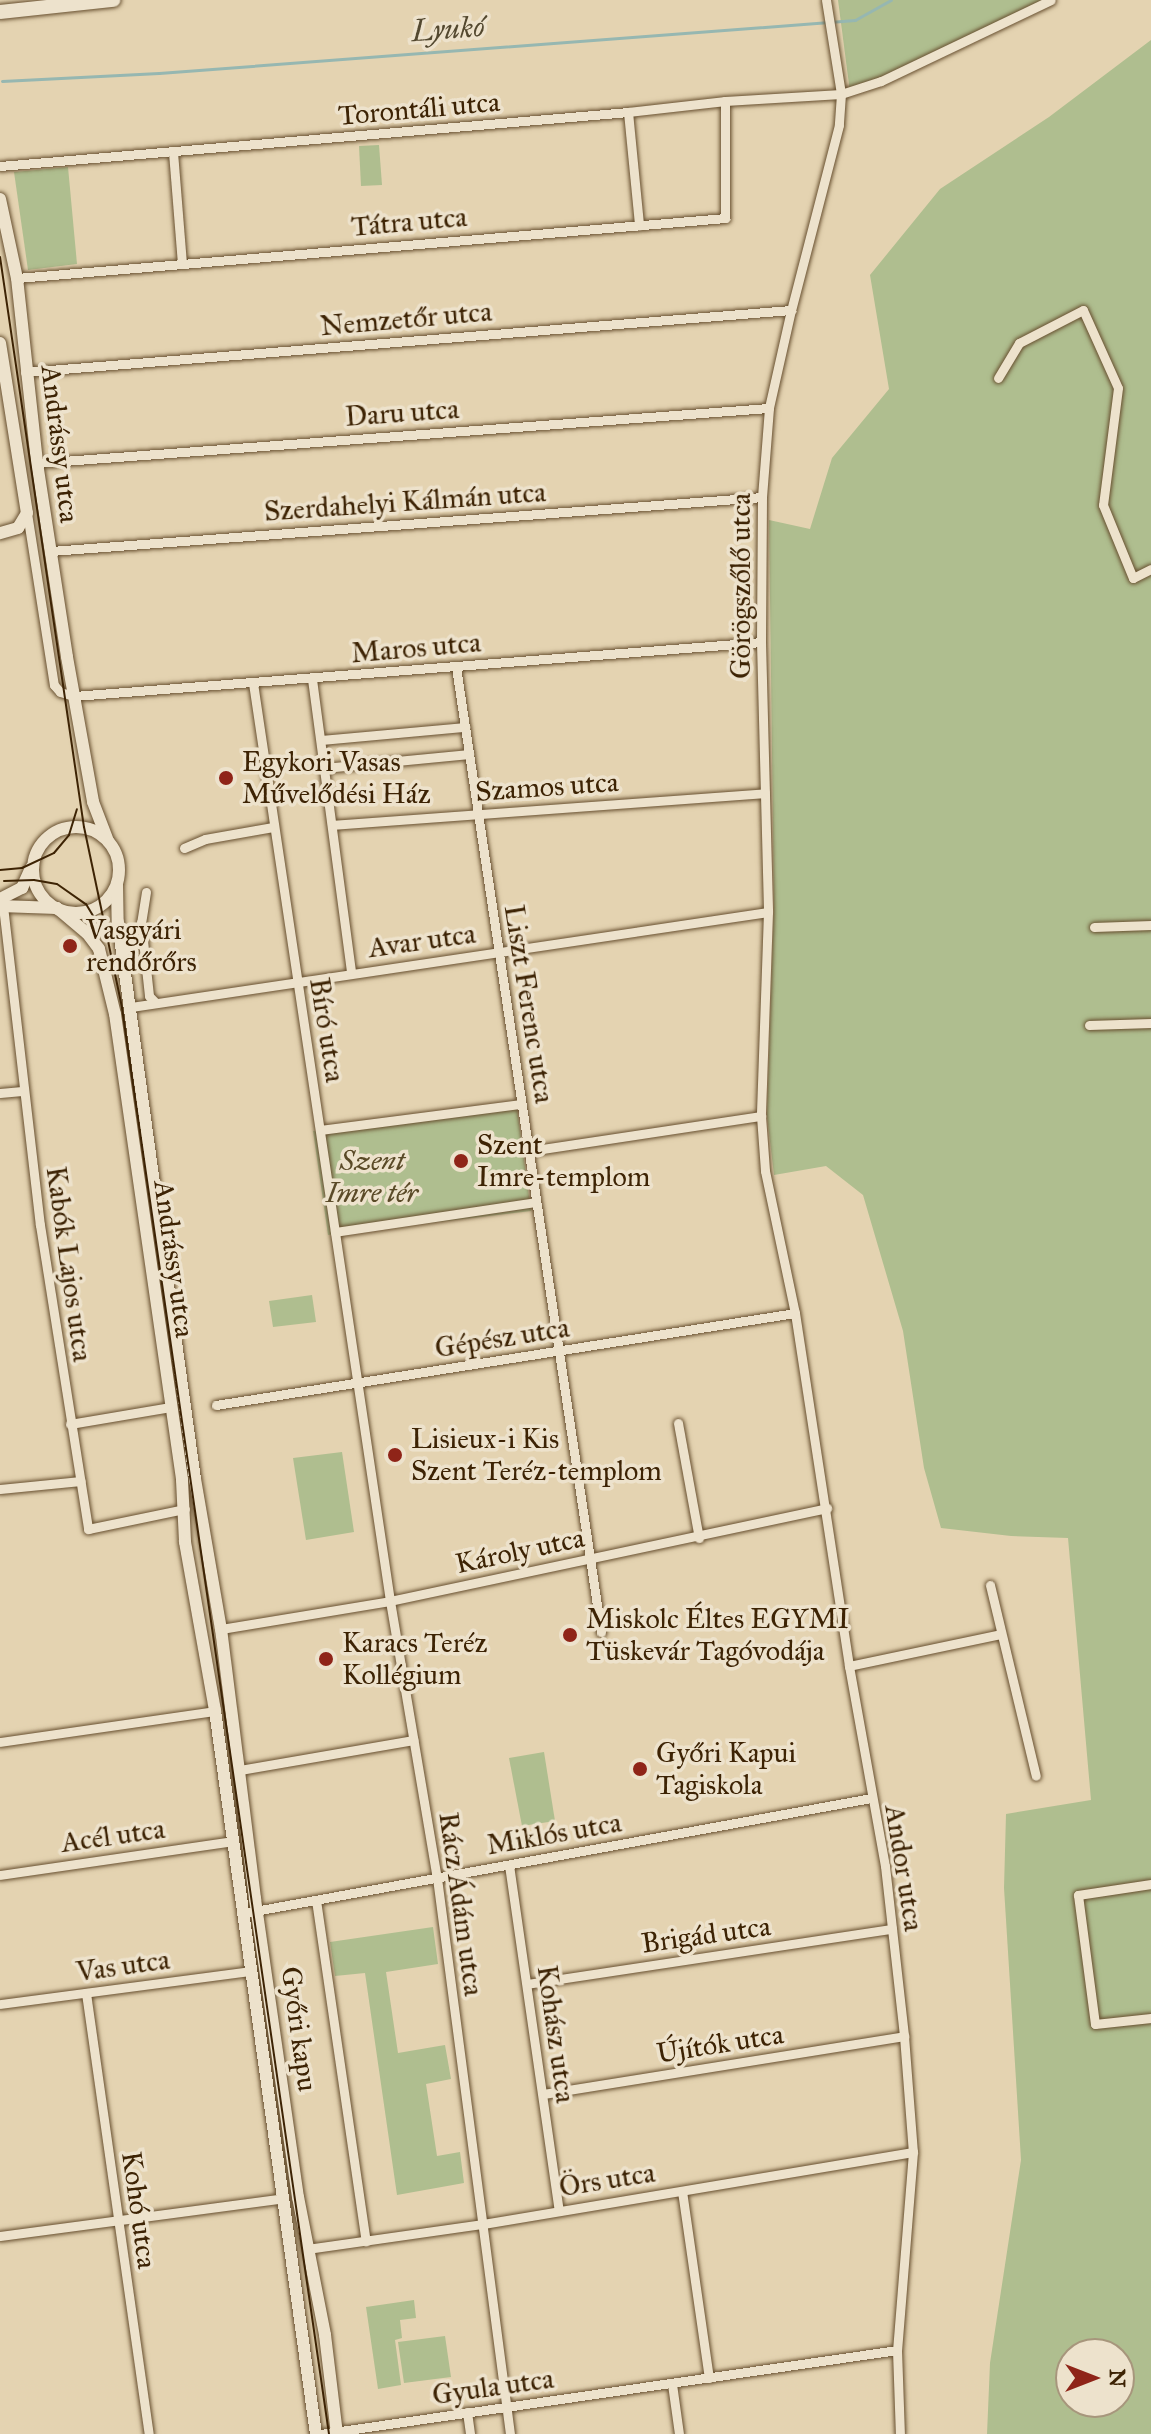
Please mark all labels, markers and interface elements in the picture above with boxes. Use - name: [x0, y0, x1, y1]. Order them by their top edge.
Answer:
- water label: Lyukó: [410, 8, 486, 50]
- street label: Torontáli utca: [337, 85, 501, 133]
- street label: Tátra utca: [350, 200, 468, 244]
- street label: Nemzetőr utca: [319, 295, 493, 343]
- street label: Andrássy utca: [34, 363, 86, 525]
- street label: Daru utca: [344, 392, 460, 434]
- street label: Szerdahelyi Kálmán utca: [263, 475, 547, 529]
- street label: Görögszőlő utca: [724, 493, 758, 679]
- street label: Maros utca: [350, 626, 482, 670]
- place label: Egykori Vasas Művelődési Ház: [242, 745, 431, 811]
- street label: Szamos utca: [474, 765, 620, 809]
- marker: Egykori Vasas Művelődési Ház: [217, 769, 235, 787]
- street label: Liszt Ferenc utca: [497, 902, 561, 1106]
- place label: Vasgyári rendőrőrs: [86, 913, 197, 979]
- street label: Avar utca: [366, 917, 478, 965]
- marker: Vasgyári rendőrőrs: [61, 937, 79, 955]
- street label: Bíró utca: [302, 975, 352, 1085]
- place label: Szent Imre-templom: [477, 1128, 650, 1194]
- park label: Szent Imre tér: [326, 1144, 418, 1210]
- marker: Szent Imre-templom: [452, 1152, 470, 1170]
- street label: Kabók Lajos utca: [39, 1164, 99, 1364]
- street label: Andrássy utca: [146, 1178, 202, 1340]
- street label: Gépész utca: [432, 1311, 572, 1365]
- place label: Lisieux-i Kis Szent Teréz-templom: [411, 1422, 662, 1488]
- marker: Lisieux-i Kis Szent Teréz-templom: [386, 1446, 404, 1464]
- street label: Károly utca: [452, 1521, 588, 1581]
- place label: Miskolc Éltes EGYMI Tüskevár Tagóvodája: [586, 1602, 849, 1668]
- place label: Karacs Teréz Kollégium: [342, 1626, 488, 1692]
- marker: Miskolc Éltes EGYMI Tüskevár Tagóvodája: [561, 1626, 579, 1644]
- marker: Karacs Teréz Kollégium: [317, 1650, 335, 1668]
- place label: Győri Kapui Tagiskola: [656, 1736, 796, 1802]
- marker: Győri Kapui Tagiskola: [631, 1760, 649, 1778]
- street label: Andor utca: [877, 1803, 931, 1933]
- street label: Miklós utca: [484, 1806, 624, 1862]
- street label: Rácz Ádám utca: [431, 1810, 491, 1998]
- street label: Acél utca: [59, 1812, 167, 1860]
- street label: Brigád utca: [639, 1909, 773, 1961]
- street label: Vas utca: [74, 1943, 172, 1989]
- street label: Kohász utca: [530, 1963, 582, 2105]
- street label: Győri kapu: [274, 1964, 324, 2094]
- street label: Újítók utca: [654, 2017, 786, 2071]
- street label: Kohó utca: [114, 2149, 164, 2271]
- street label: Örs utca: [557, 2156, 657, 2204]
- north arrow: [1055, 2338, 1135, 2418]
- street label: Gyula utca: [430, 2362, 556, 2412]
- text: N: [1104, 2369, 1131, 2387]

